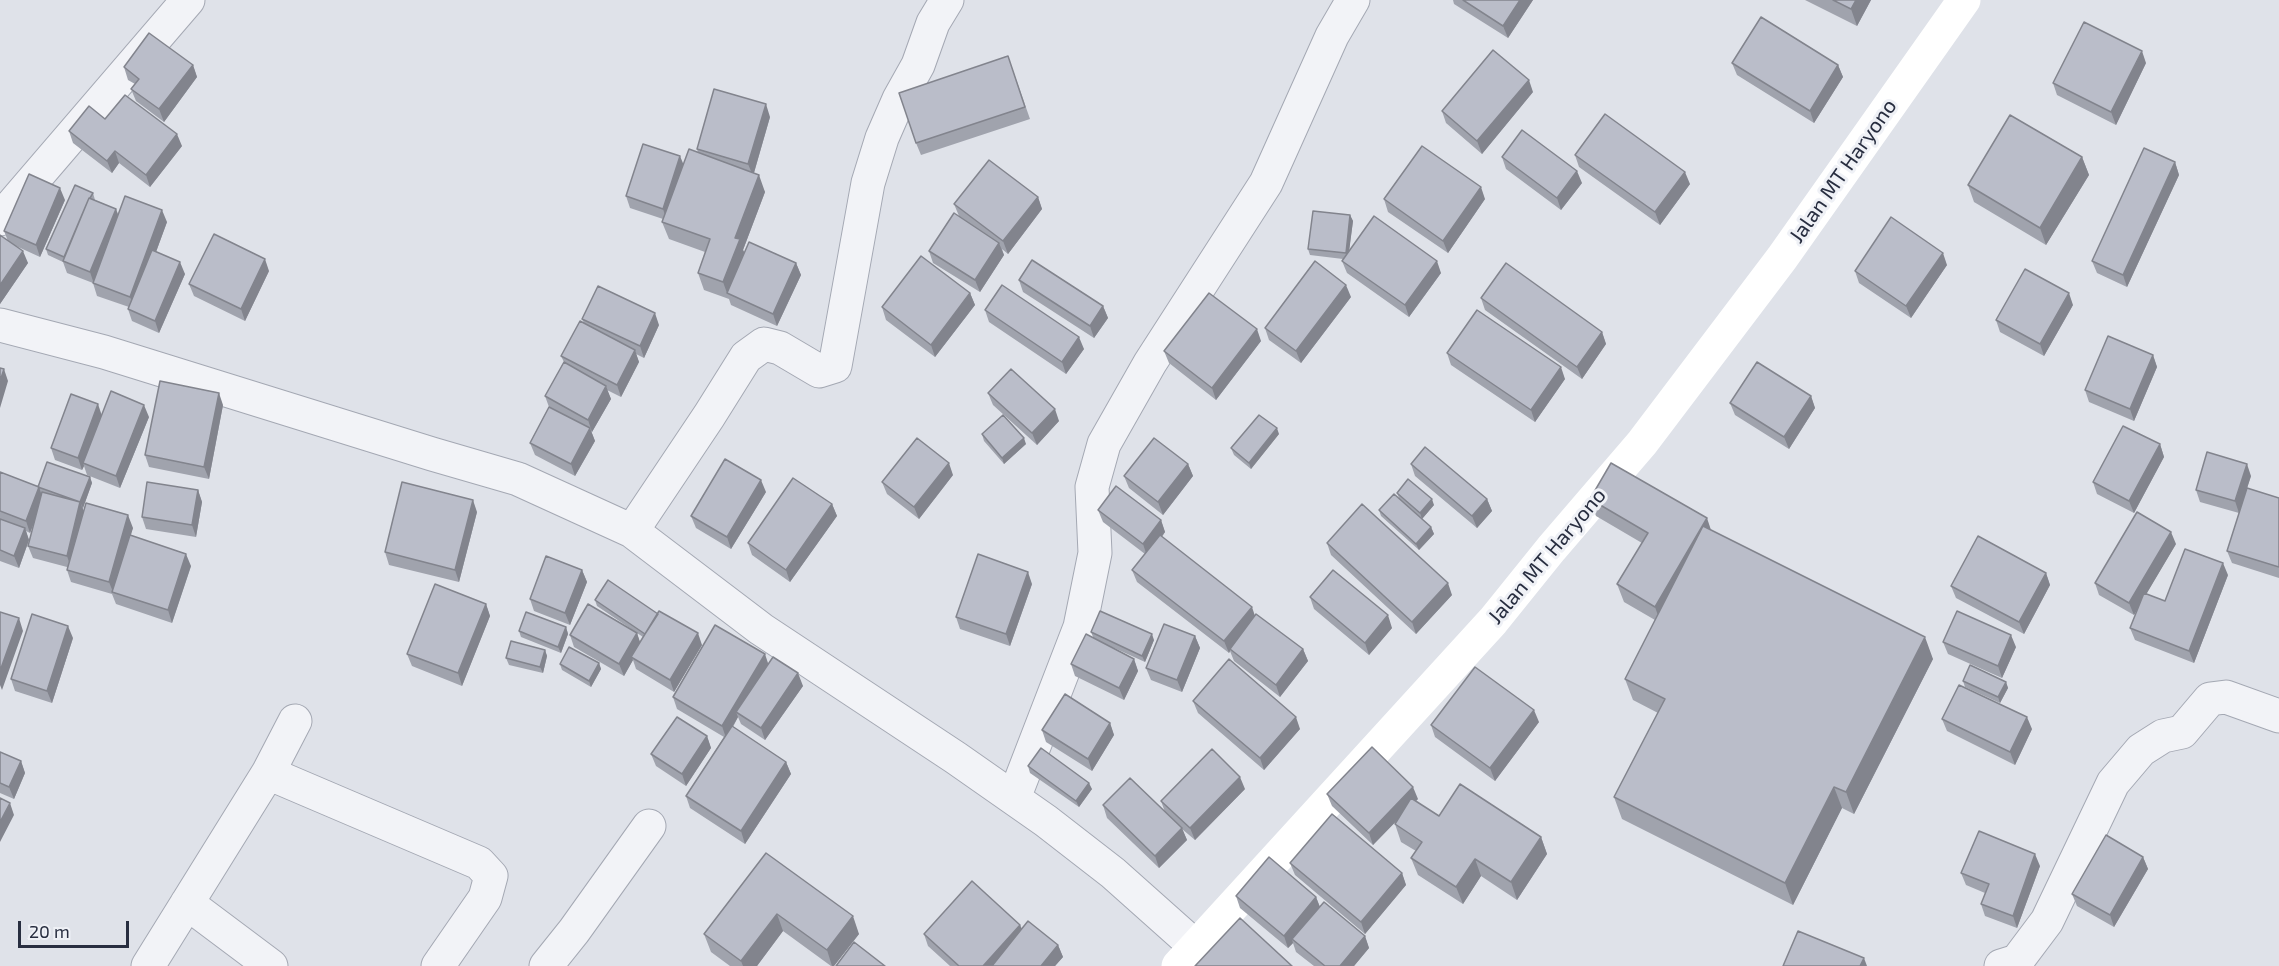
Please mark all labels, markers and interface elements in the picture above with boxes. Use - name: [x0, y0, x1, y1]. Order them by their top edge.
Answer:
- street label: Jalan MT Haryono: [1784, 94, 1902, 248]
- street label: Jalan MT Haryono: [1483, 483, 1611, 629]
- scale bar: [21, 909, 132, 947]
- text: 20 m: [29, 920, 70, 942]

